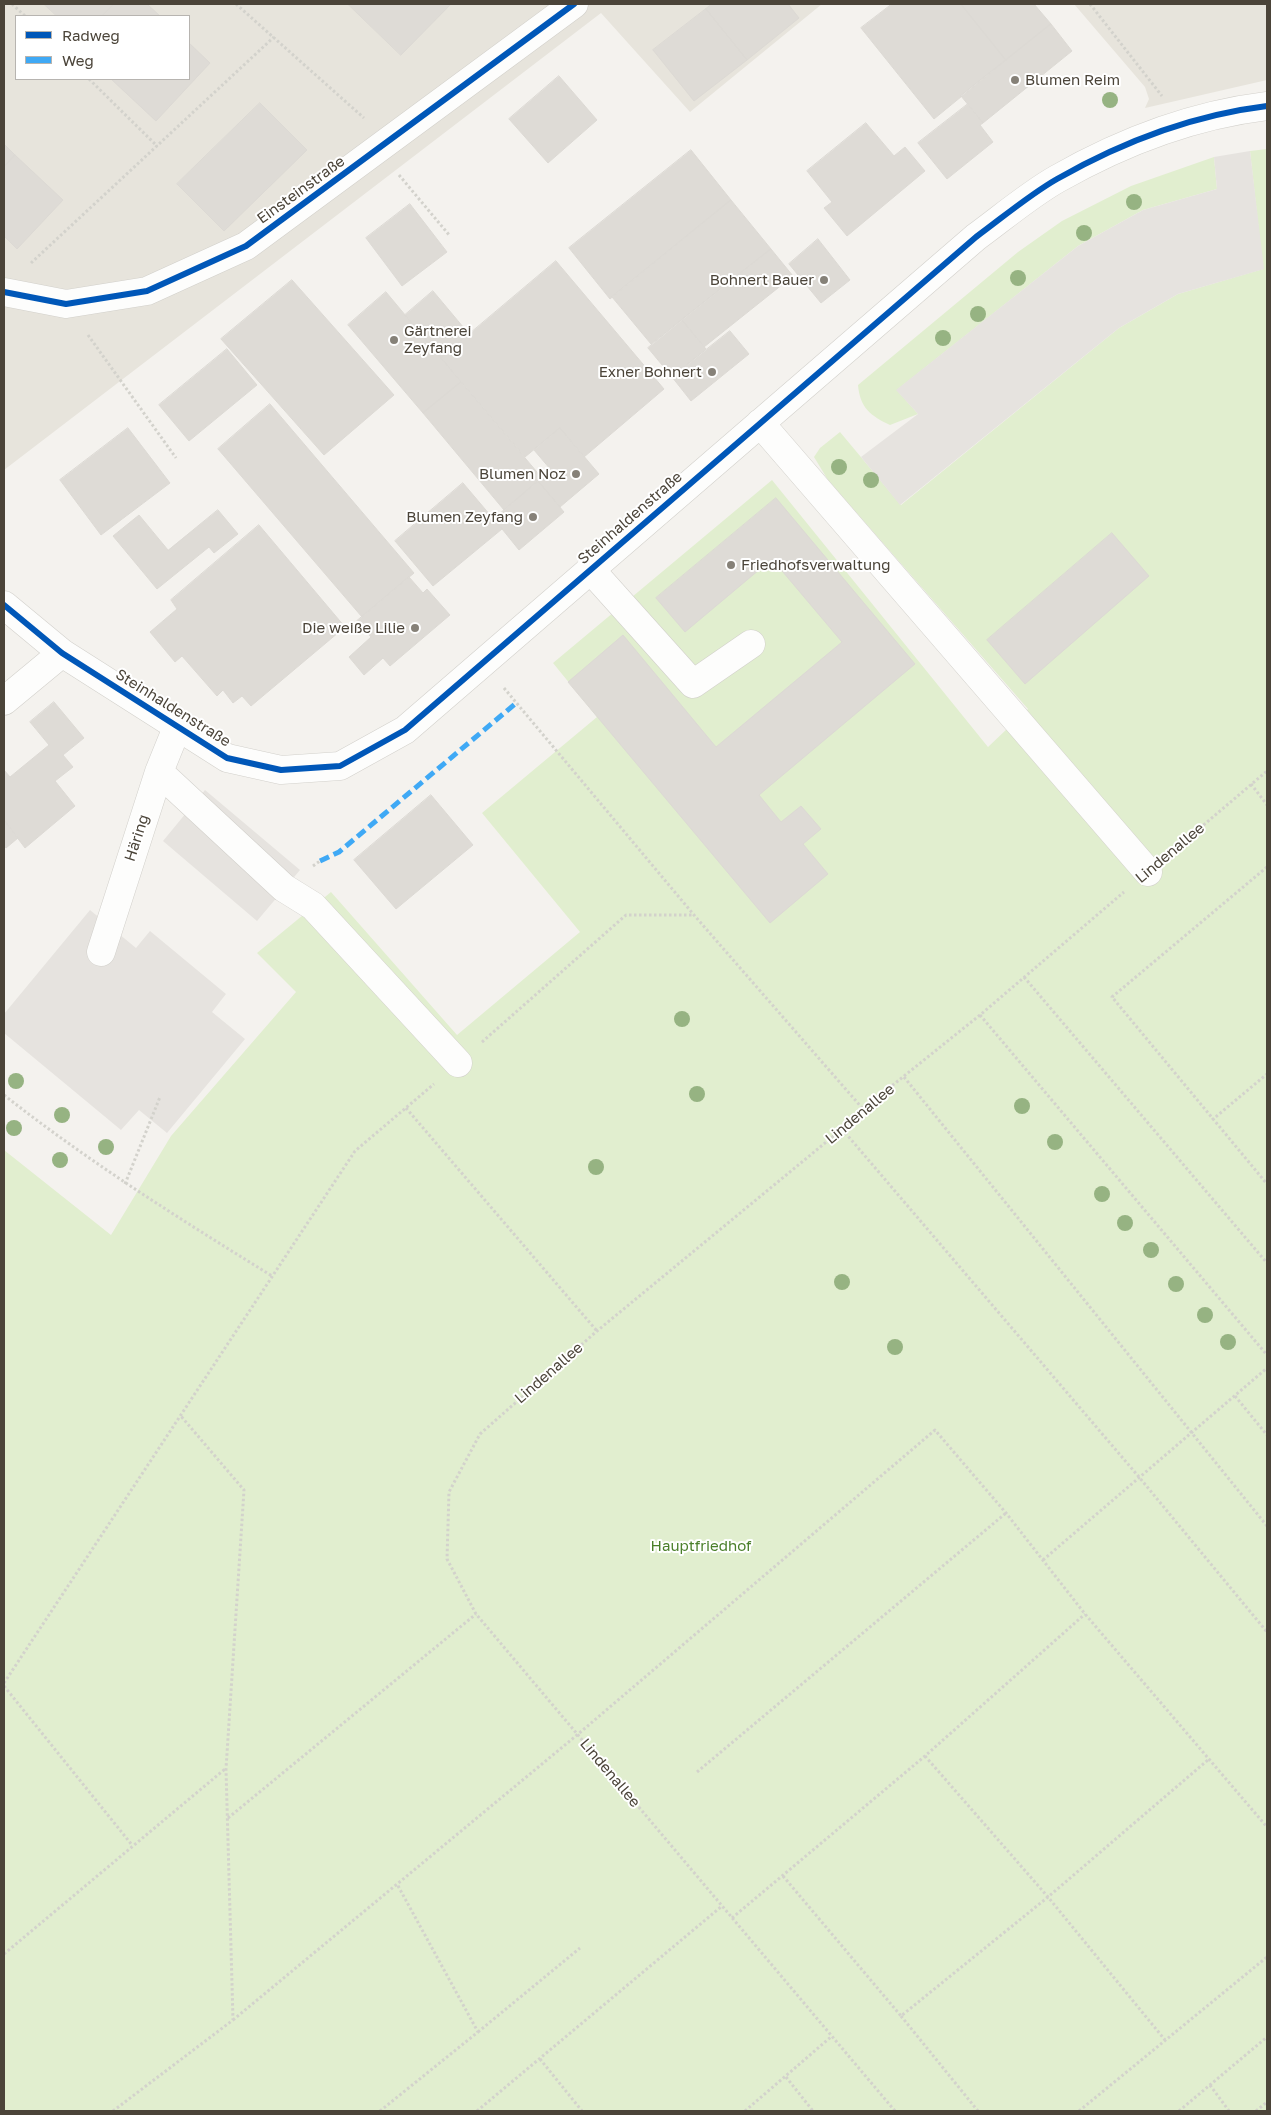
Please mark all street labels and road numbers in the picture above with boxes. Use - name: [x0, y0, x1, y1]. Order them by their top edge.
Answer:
- street label: Einsteinstraße: [254, 152, 348, 228]
- street label: Steinhaldenstraße: [574, 468, 686, 568]
- street label: Steinhaldenstraße: [112, 665, 234, 751]
- street label: Häring: [121, 812, 153, 864]
- street label: Lindenallee: [1132, 819, 1208, 887]
- street label: Lindenallee: [822, 1080, 898, 1148]
- street label: Lindenallee: [511, 1339, 587, 1407]
- street label: Lindenallee: [576, 1735, 644, 1811]

